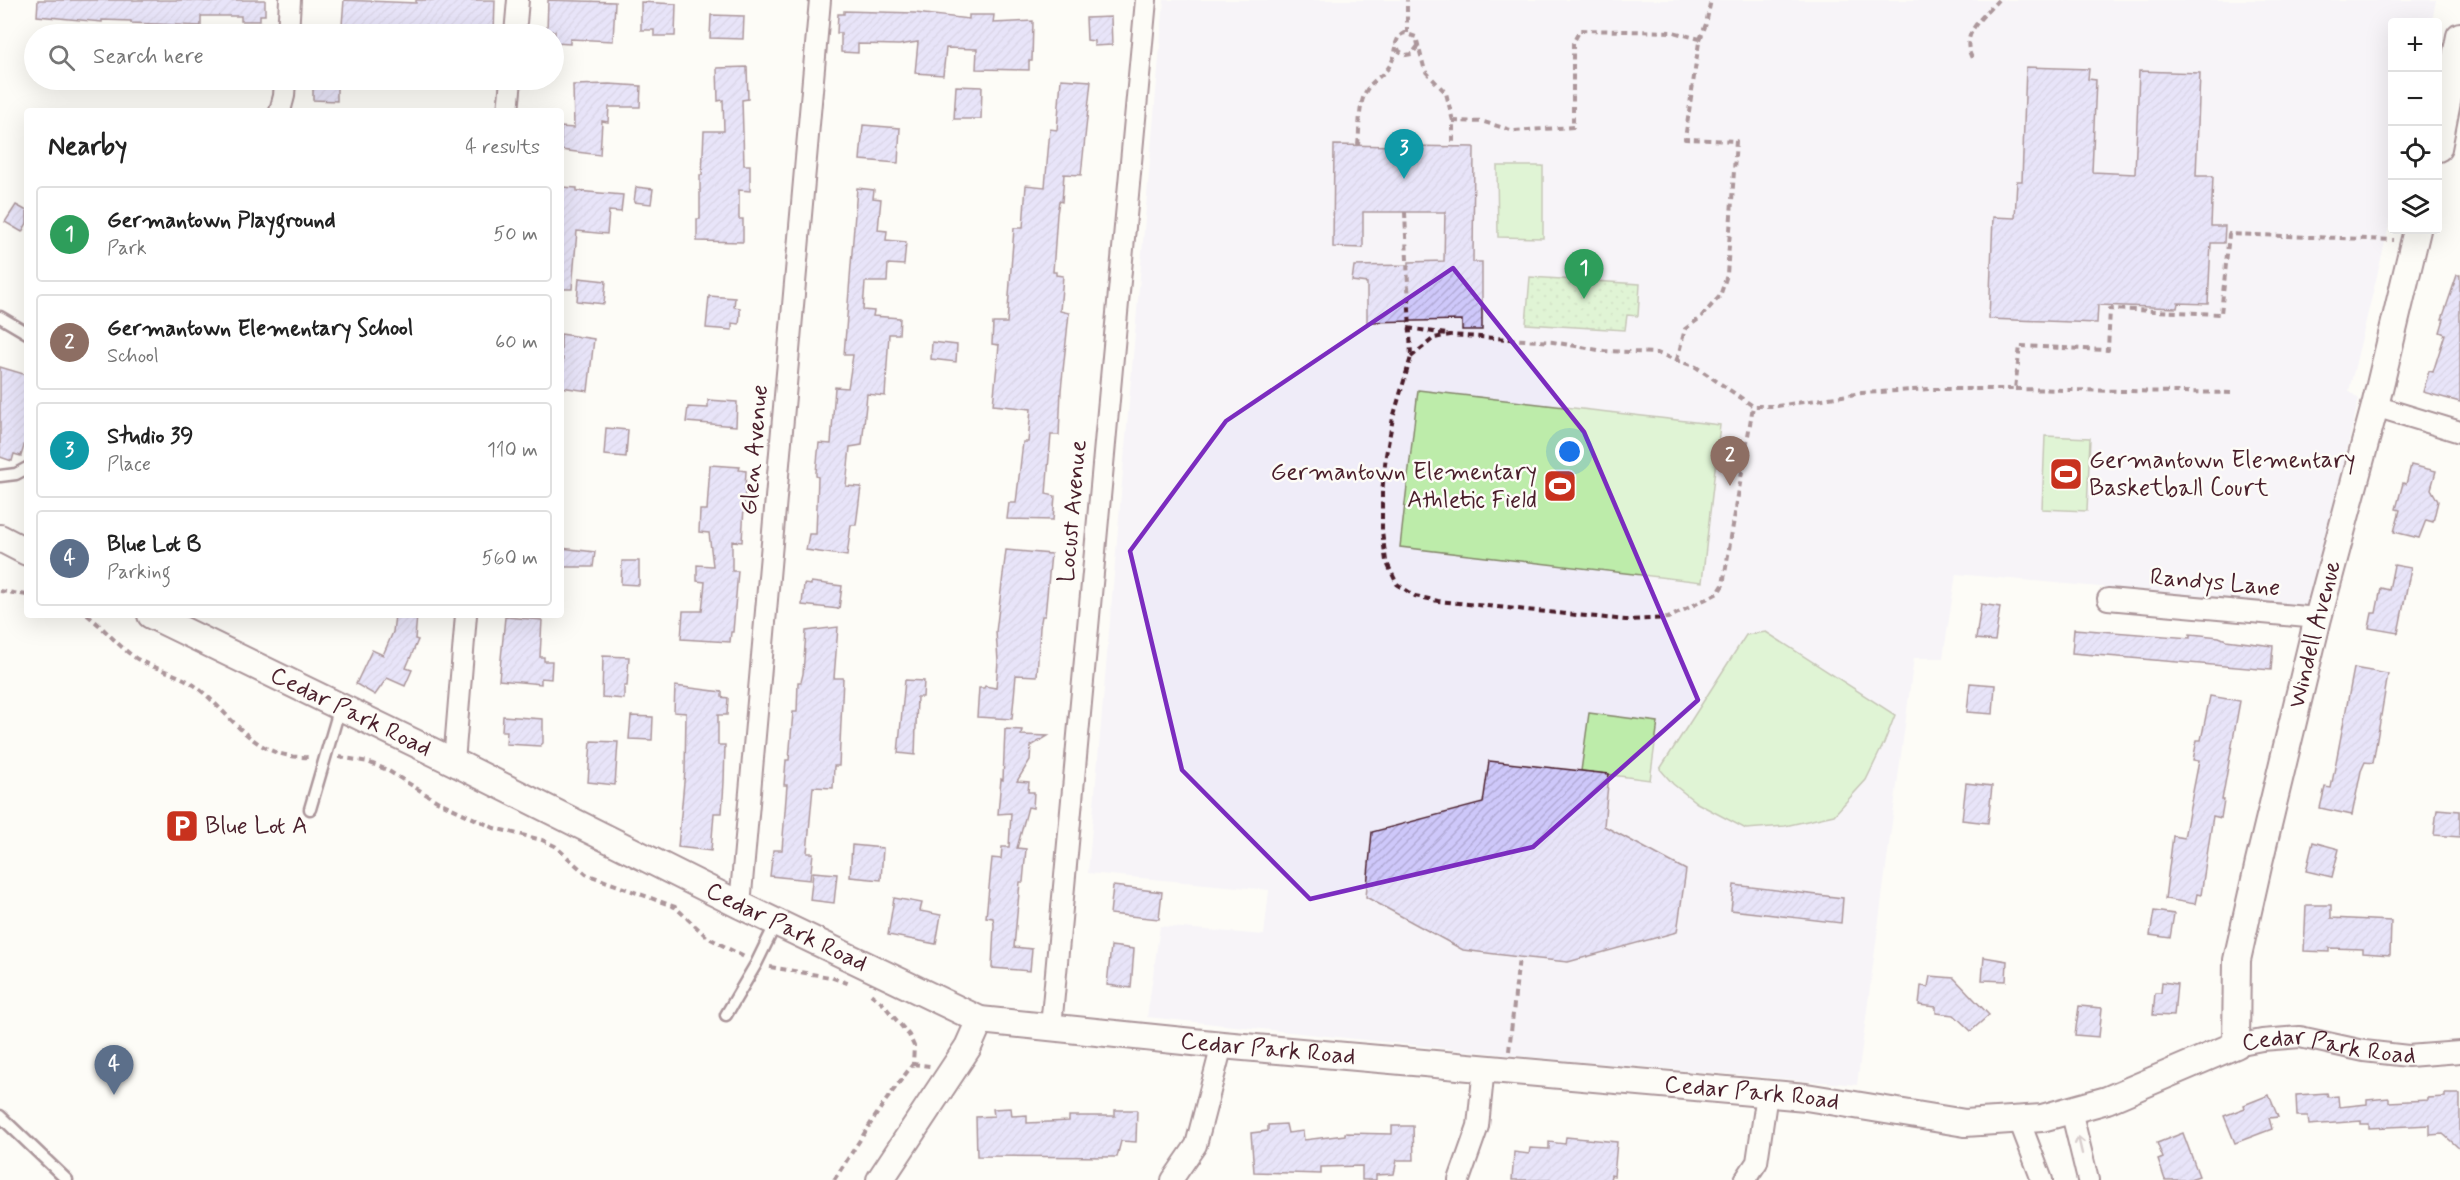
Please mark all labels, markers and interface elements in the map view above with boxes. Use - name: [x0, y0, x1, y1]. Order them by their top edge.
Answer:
- map controls: [2388, 18, 2442, 234]
- button: +: [2388, 18, 2442, 72]
- search box: [24, 24, 564, 90]
- icon: search: [45, 41, 78, 74]
- text: Search here: [93, 43, 204, 71]
- button: −: [2388, 72, 2442, 126]
- button: locate: [2388, 126, 2442, 180]
- text: Nearby: [48, 130, 127, 164]
- pin: 3: [1384, 130, 1424, 179]
- text: 4 results: [465, 134, 540, 161]
- button: layers: [2388, 180, 2442, 234]
- text: Germantown Playground: [107, 207, 336, 235]
- text: 1: [65, 221, 74, 248]
- text: 50 m: [493, 221, 538, 248]
- text: Park: [107, 235, 147, 262]
- pin: 1: [1564, 250, 1604, 299]
- text: Germantown Elementary School: [107, 315, 413, 343]
- text: 2: [65, 329, 74, 356]
- text: 60 m: [495, 329, 538, 356]
- text: School: [107, 343, 159, 370]
- street label: Glen Avenue: [734, 383, 776, 517]
- text: Studio 39: [107, 423, 193, 451]
- pin: 2: [1710, 436, 1750, 486]
- text: 3: [65, 437, 74, 464]
- text: 110 m: [487, 437, 538, 464]
- your location: [1555, 437, 1584, 466]
- street label: Locust Avenue: [1051, 438, 1095, 583]
- place label: Germantown Elementary Basketball Court: [2089, 445, 2356, 504]
- text: Place: [107, 451, 151, 478]
- sports icon: Germantown Elementary Basketball Court: [2048, 456, 2084, 492]
- place label: Germantown Elementary Athletic Field: [1270, 457, 1537, 516]
- sports icon: Germantown Elementary Athletic Field: [1542, 468, 1578, 504]
- text: Blue Lot B: [107, 531, 201, 559]
- text: 4: [64, 545, 75, 572]
- text: 560 m: [482, 545, 538, 572]
- street label: Windell Avenue: [2281, 557, 2348, 712]
- text: Parking: [107, 559, 171, 586]
- street label: Randys Lane: [2149, 562, 2281, 604]
- street label: Cedar Park Road: [265, 660, 436, 764]
- parking icon: Blue Lot A: [164, 808, 200, 844]
- place label: Blue Lot A: [205, 811, 308, 842]
- street label: Cedar Park Road: [701, 875, 872, 979]
- street label: Cedar Park Road: [2239, 1021, 2417, 1072]
- street label: Cedar Park Road: [1179, 1025, 1357, 1072]
- pin: 4: [94, 1046, 134, 1095]
- street label: Cedar Park Road: [1663, 1069, 1842, 1118]
- one-way arrow: [2073, 1136, 2085, 1155]

